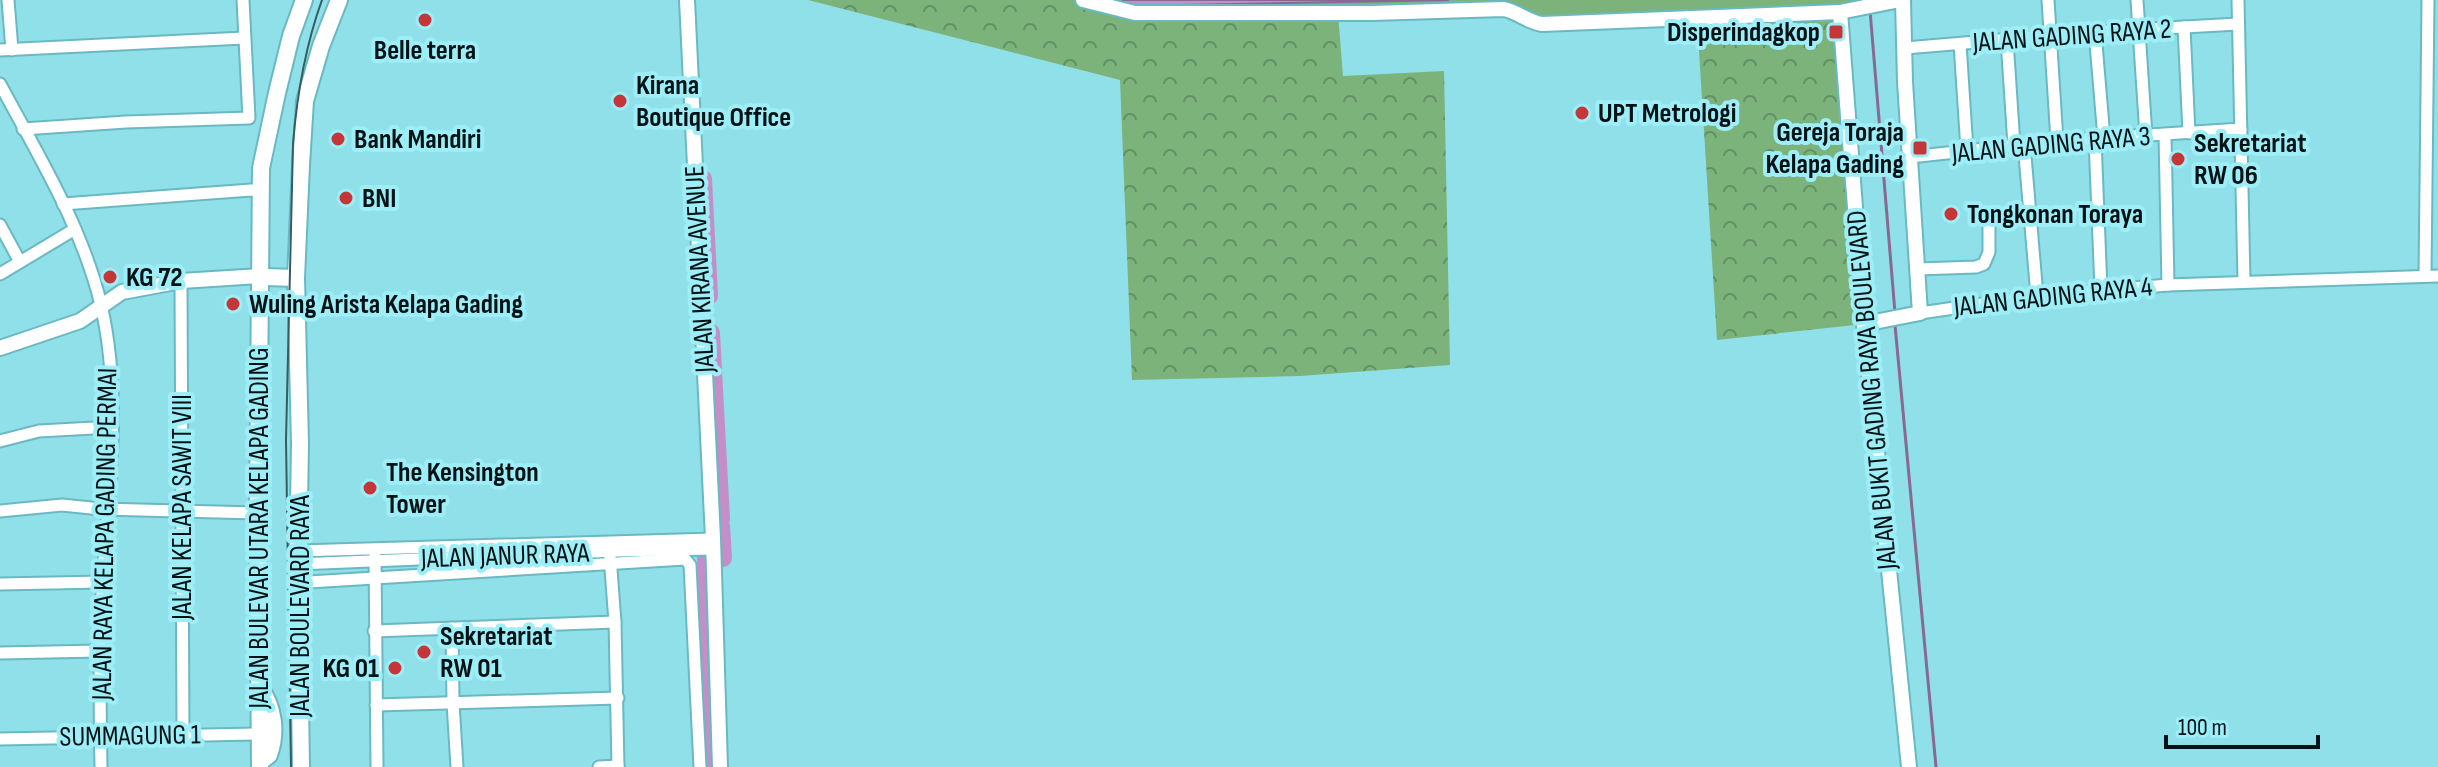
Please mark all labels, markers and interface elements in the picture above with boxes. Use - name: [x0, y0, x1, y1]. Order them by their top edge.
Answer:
- marker: Belle terra: [416, 11, 434, 29]
- street label: JALAN GADING RAYA 2: [1970, 13, 2173, 59]
- place label: Disperindagkop: [1667, 16, 1820, 49]
- marker: Disperindagkop: [1827, 23, 1845, 41]
- place label: Belle terra: [374, 34, 476, 67]
- place label: Kirana Boutique Office: [636, 69, 791, 134]
- marker: Kirana Boutique Office: [611, 92, 629, 110]
- place label: UPT Metrologi: [1598, 97, 1736, 130]
- marker: UPT Metrologi: [1573, 104, 1591, 122]
- place label: Gereja Toraja Kelapa Gading: [1766, 116, 1904, 181]
- street label: JALAN GADING RAYA 3: [1949, 120, 2152, 170]
- place label: Bank Mandiri: [354, 123, 481, 156]
- place label: Sekretariat RW 06: [2194, 127, 2306, 192]
- marker: Bank Mandiri: [329, 130, 347, 148]
- marker: Gereja Toraja Kelapa Gading: [1911, 139, 1929, 157]
- marker: Sekretariat RW 06: [2169, 150, 2187, 168]
- street label: JALAN KIRANA AVENUE: [678, 164, 722, 375]
- place label: BNI: [362, 182, 396, 215]
- marker: BNI: [337, 189, 355, 207]
- place label: Tongkonan Toraya: [1967, 198, 2143, 231]
- marker: Tongkonan Toraya: [1942, 205, 1960, 223]
- street label: JALAN BUKIT GADING RAYA BOULEVARD: [1840, 209, 1904, 572]
- place label: KG 72: [126, 261, 183, 294]
- marker: KG 72: [101, 268, 119, 286]
- street label: JALAN GADING RAYA 4: [1951, 270, 2154, 324]
- place label: Wuling Arista Kelapa Gading: [249, 288, 523, 321]
- marker: Wuling Arista Kelapa Gading: [224, 295, 242, 313]
- street label: JALAN BULEVAR UTARA KELAPA GADING: [243, 347, 276, 710]
- street label: JALAN RAYA KELAPA GADING PERMAI: [86, 367, 124, 702]
- street label: JALAN KELAPA SAWIT VIII: [166, 394, 199, 621]
- place label: The Kensington Tower: [386, 456, 539, 521]
- marker: The Kensington Tower: [361, 479, 379, 497]
- street label: JALAN BOULEVARD RAYA: [284, 494, 317, 718]
- street label: JALAN JANUR RAYA: [419, 537, 591, 575]
- place label: Sekretariat RW 01: [440, 620, 552, 685]
- marker: Sekretariat RW 01: [415, 643, 433, 661]
- place label: KG 01: [323, 652, 379, 685]
- marker: KG 01: [386, 659, 404, 677]
- scale bar: [2166, 699, 2318, 749]
- text: 100 m: [2178, 713, 2227, 742]
- street label: SUMMAGUNG 1: [59, 718, 201, 754]

